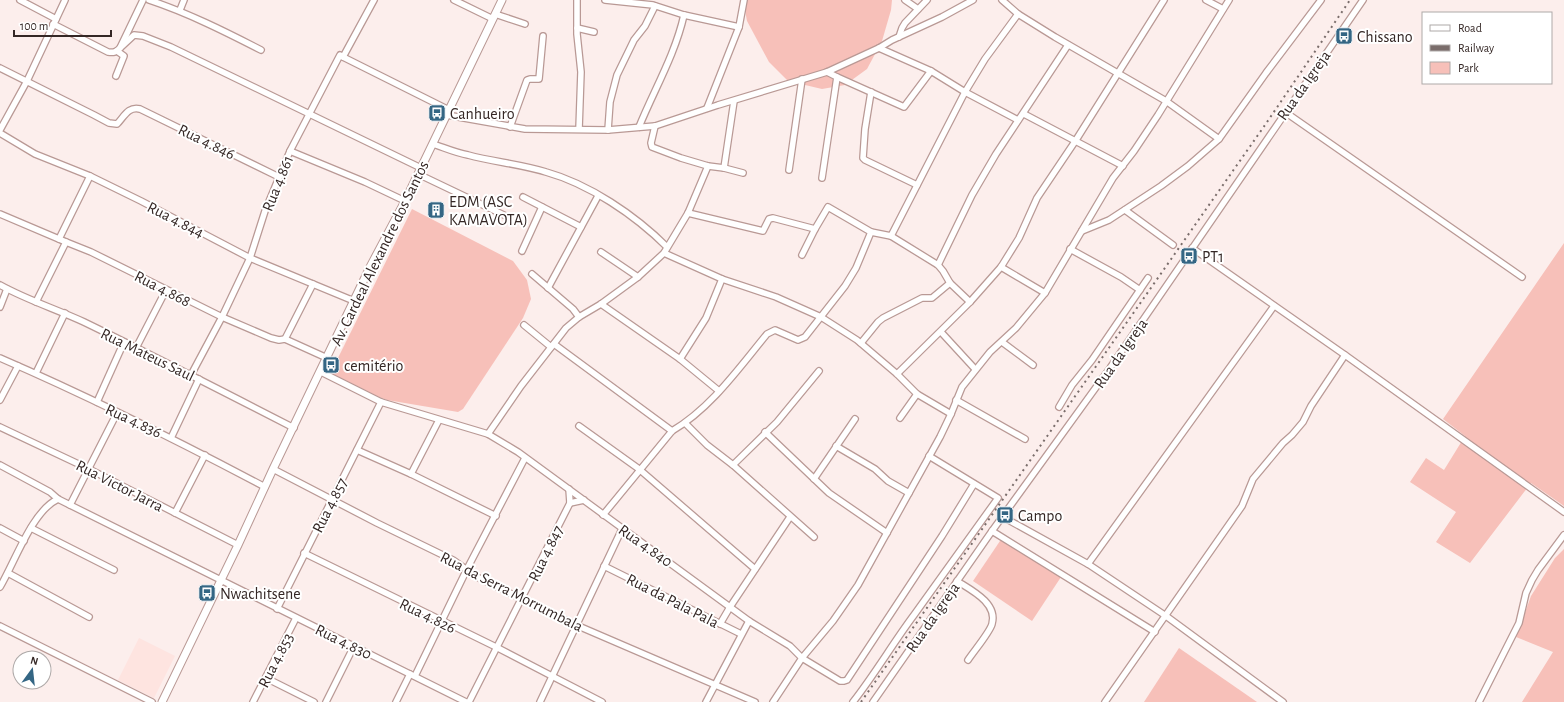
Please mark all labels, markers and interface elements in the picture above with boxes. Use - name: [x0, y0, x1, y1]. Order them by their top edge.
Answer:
- scale bar: [14, 12, 111, 38]
- legend: [1422, 12, 1552, 84]
- text: 100 m: [20, 20, 48, 32]
- text: Road: [1458, 22, 1482, 34]
- bus stop icon: Chissano: [1334, 26, 1354, 46]
- place label: Chissano: [1357, 29, 1413, 45]
- text: Railway: [1458, 42, 1494, 55]
- street label: Rua da Igreja: [1274, 48, 1334, 124]
- text: Park: [1458, 62, 1479, 74]
- bus stop icon: Canhueiro: [427, 103, 447, 123]
- place label: Canhueiro: [450, 106, 515, 122]
- street label: Rua 4.846: [176, 121, 237, 162]
- street label: Rua 4.861: [260, 153, 296, 214]
- street label: Av. Cardeal Alexandre dos Santos: [328, 158, 432, 348]
- place label: EDM (ASC KAMAVOTA): [449, 194, 528, 228]
- street label: Rua 4.844: [145, 199, 207, 241]
- building icon: EDM (ASC KAMAVOTA): [426, 200, 446, 220]
- bus stop icon: PT1: [1179, 246, 1199, 266]
- place label: PT1: [1202, 249, 1224, 265]
- street label: Rua 4.868: [132, 268, 193, 310]
- street label: Rua da Igreja: [1091, 316, 1151, 392]
- street label: Rua Mateus Saul: [98, 325, 197, 385]
- bus stop icon: cemitério: [321, 355, 341, 375]
- place label: cemitério: [344, 358, 404, 374]
- street label: Rua 4.836: [103, 401, 164, 441]
- street label: Rua Victor Jarra: [73, 457, 166, 515]
- street label: Rua 4.857: [309, 475, 351, 535]
- bus stop icon: Campo: [995, 505, 1015, 525]
- place label: Campo: [1018, 508, 1062, 524]
- street label: Rua 4.840: [616, 522, 675, 570]
- street label: Rua 4.847: [526, 523, 566, 584]
- street label: Rua da Serra Morrumbala: [438, 549, 586, 635]
- street label: Rua da Pala Pala: [624, 571, 721, 631]
- street label: Rua da Igreja: [903, 580, 963, 656]
- bus stop icon: Nwachitsene: [197, 583, 217, 603]
- place label: Nwachitsene: [220, 586, 301, 602]
- street label: Rua 4.826: [397, 595, 458, 636]
- street label: Rua 4.830: [313, 621, 374, 662]
- street label: Rua 4.853: [255, 631, 296, 690]
- north arrow: [12, 650, 52, 690]
- text: N: [29, 655, 40, 667]

